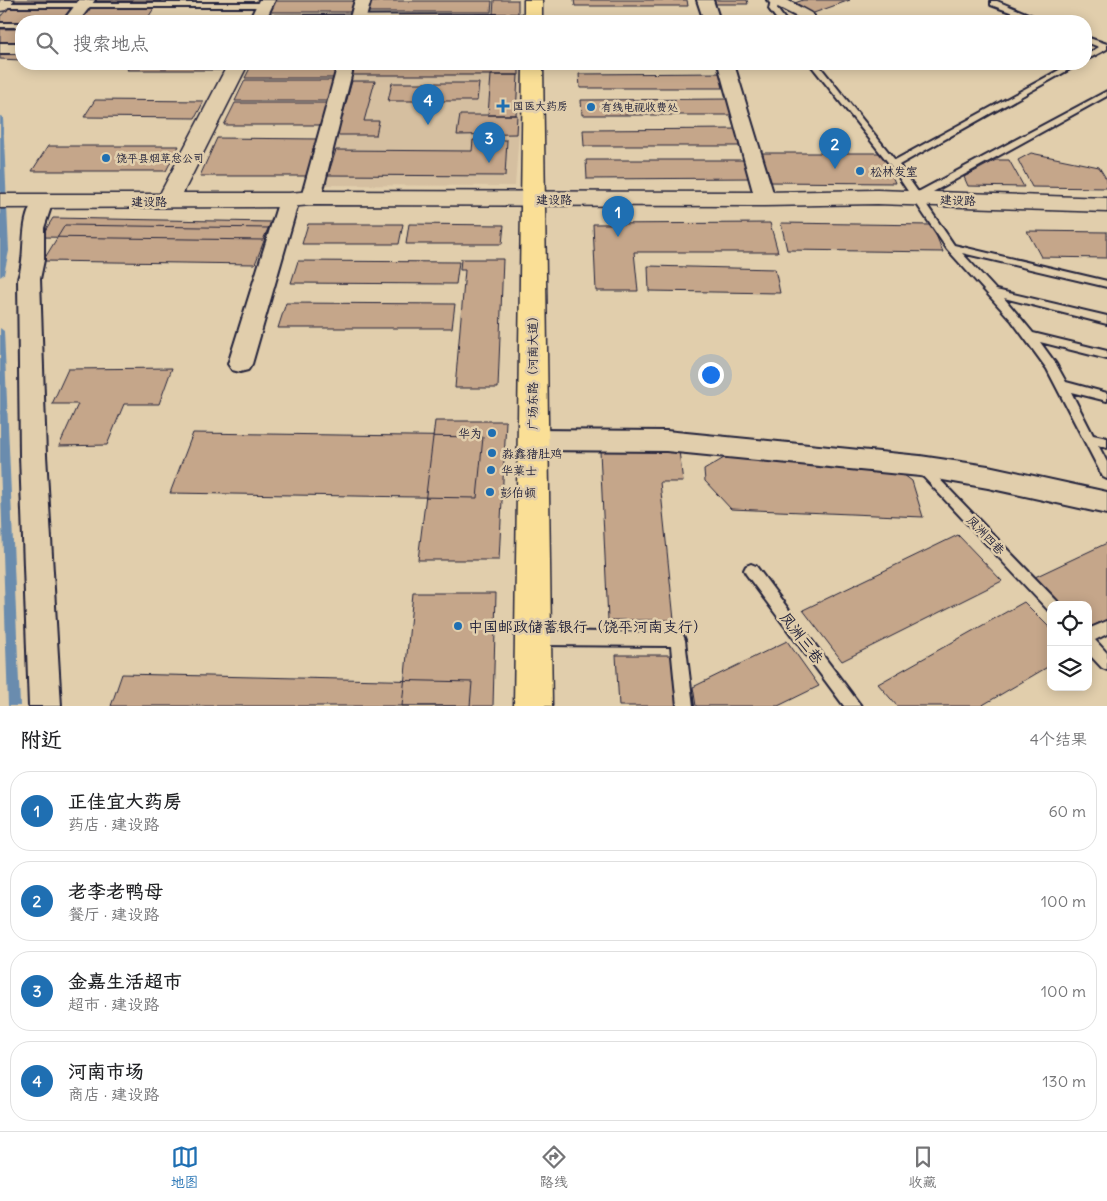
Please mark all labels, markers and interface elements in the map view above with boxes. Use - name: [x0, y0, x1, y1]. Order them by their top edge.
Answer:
- search box: [15, 15, 1092, 70]
- icon: search: [33, 29, 61, 57]
- text: 搜索地点: [73, 31, 149, 55]
- pin: 4: [412, 84, 444, 125]
- place label: 国医大药房: [513, 99, 568, 113]
- marker: 国医大药房: [497, 100, 509, 112]
- place label: 有线电视收费处: [601, 100, 678, 114]
- marker: 有线电视收费处: [585, 101, 597, 113]
- pin: 3: [473, 122, 505, 163]
- pin: 2: [819, 128, 851, 169]
- place label: 饶平县烟草总公司: [116, 151, 204, 165]
- marker: 饶平县烟草总公司: [100, 152, 112, 164]
- place label: 松林发室: [870, 164, 918, 179]
- marker: 松林发室: [854, 165, 866, 177]
- street label: 建设路: [536, 192, 572, 207]
- street label: 建设路: [940, 192, 976, 208]
- street label: 建设路: [131, 194, 167, 209]
- pin: 1: [602, 196, 634, 237]
- street label: 广场东路（河南大道）: [525, 310, 540, 430]
- your location: [698, 362, 724, 388]
- place label: 华为: [458, 426, 482, 441]
- marker: 华为: [486, 427, 498, 439]
- place label: 淼鑫猪肚鸡: [502, 446, 562, 461]
- marker: 淼鑫猪肚鸡: [486, 447, 498, 459]
- place label: 华莱士: [501, 463, 537, 478]
- marker: 华莱士: [485, 464, 497, 476]
- place label: 彭伯顿: [500, 485, 536, 500]
- marker: 彭伯顿: [484, 486, 496, 498]
- street label: 凤洲四巷: [964, 513, 1008, 557]
- map controls: [1047, 601, 1092, 691]
- button: locate: [1047, 601, 1092, 646]
- street label: 凤洲三巷: [776, 608, 828, 668]
- place label: 中国邮政储蓄银行（饶平河南支行）: [468, 617, 708, 636]
- marker: 中国邮政储蓄银行（饶平河南支行）: [452, 620, 464, 632]
- button: layers: [1047, 646, 1092, 691]
- text: 附近: [20, 726, 62, 753]
- text: 4个结果: [1030, 729, 1087, 749]
- text: 正佳宜大药房: [68, 789, 182, 813]
- text: 1: [34, 801, 40, 821]
- text: 60 m: [1048, 801, 1086, 821]
- text: 药店 · 建设路: [68, 814, 159, 834]
- text: 老李老鸭母: [68, 879, 163, 903]
- text: 2: [33, 891, 41, 911]
- text: 100 m: [1041, 891, 1086, 911]
- text: 餐厅 · 建设路: [68, 904, 159, 924]
- text: 金嘉生活超市: [68, 969, 182, 993]
- text: 3: [32, 981, 42, 1001]
- text: 100 m: [1041, 981, 1086, 1001]
- text: 超市 · 建设路: [68, 994, 159, 1014]
- text: 河南市场: [68, 1059, 144, 1083]
- text: 4: [32, 1071, 42, 1091]
- text: 130 m: [1042, 1071, 1086, 1091]
- text: 商店 · 建设路: [68, 1084, 159, 1104]
- tab: 地图: [171, 1143, 199, 1191]
- tab: 路线: [540, 1143, 568, 1191]
- tab: 收藏: [909, 1143, 937, 1191]

